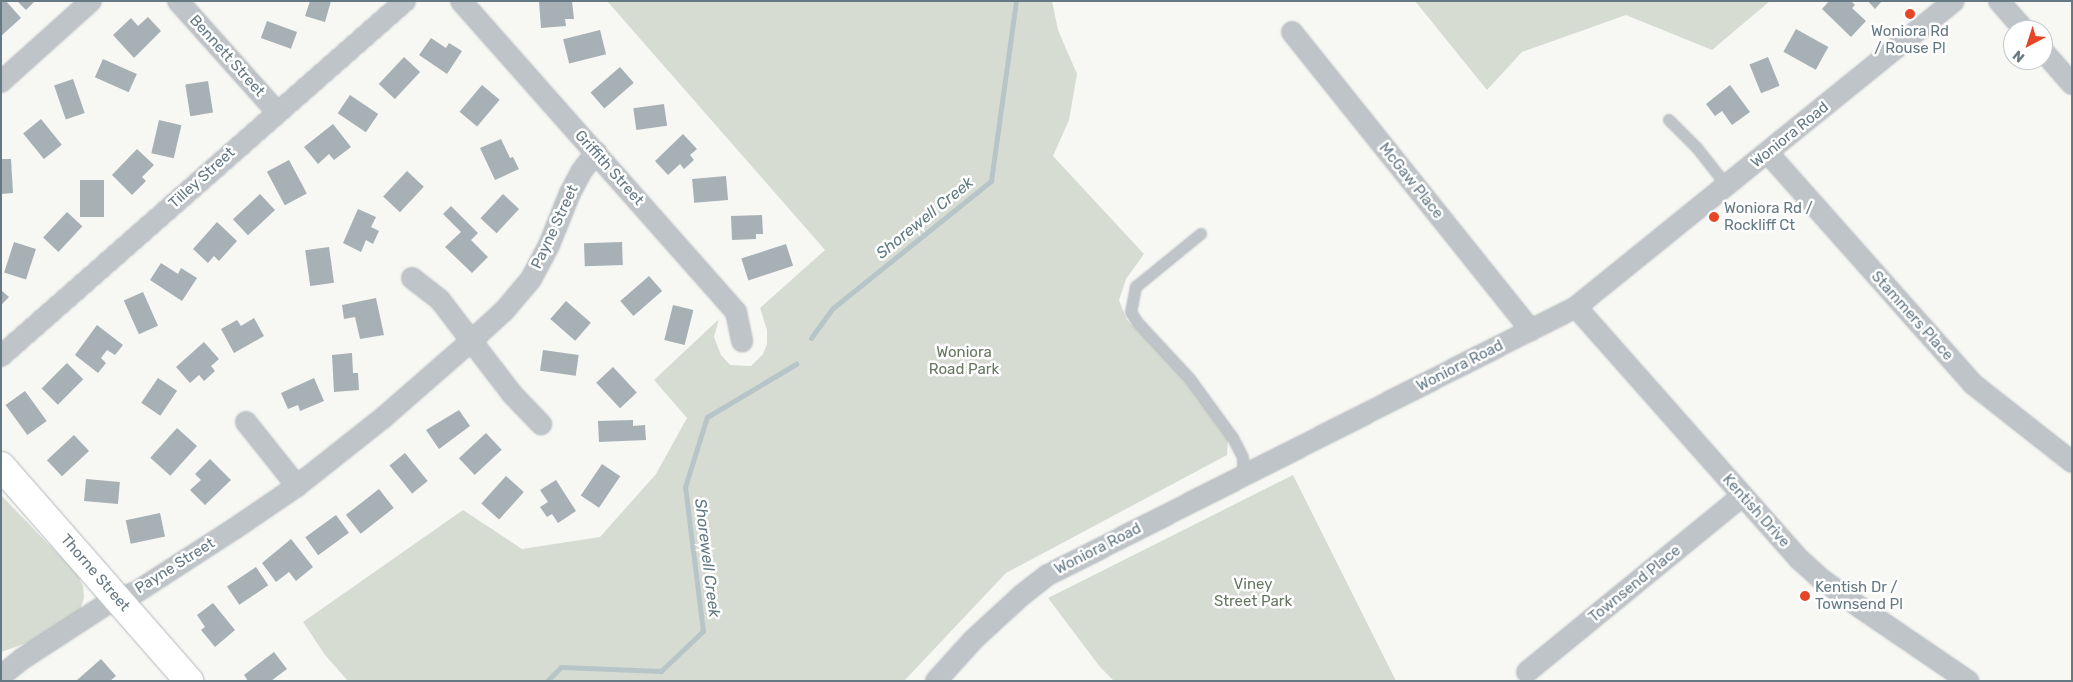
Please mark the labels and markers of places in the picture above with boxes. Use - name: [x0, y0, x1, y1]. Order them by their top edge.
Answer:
- marker: Woniora Rd / Rouse Pl: [1904, 8, 1916, 20]
- place label: Woniora Rd / Rouse Pl: [1871, 22, 1949, 57]
- place label: Woniora Rd / Rockliff Ct: [1724, 199, 1813, 234]
- marker: Woniora Rd / Rockliff Ct: [1708, 211, 1720, 223]
- place label: Kentish Dr / Townsend Pl: [1815, 578, 1903, 613]
- marker: Kentish Dr / Townsend Pl: [1799, 590, 1811, 602]

